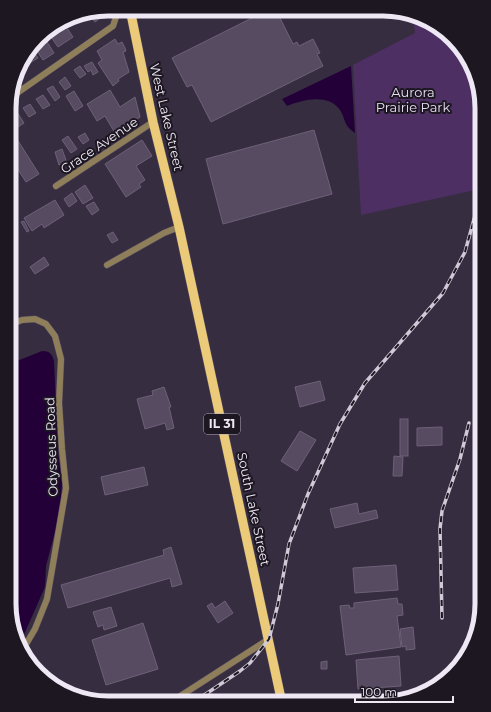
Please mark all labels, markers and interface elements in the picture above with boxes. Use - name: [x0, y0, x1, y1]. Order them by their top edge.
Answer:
- street label: West Lake Street: [147, 62, 187, 172]
- park label: Aurora Prairie Park: [376, 84, 450, 115]
- street label: Grace Avenue: [57, 113, 141, 177]
- street label: Odysseus Road: [41, 397, 61, 497]
- road number: IL 31: [204, 414, 240, 434]
- street label: South Lake Street: [234, 451, 274, 567]
- scale bar: [355, 678, 453, 704]
- text: 100 m: [361, 684, 397, 699]

